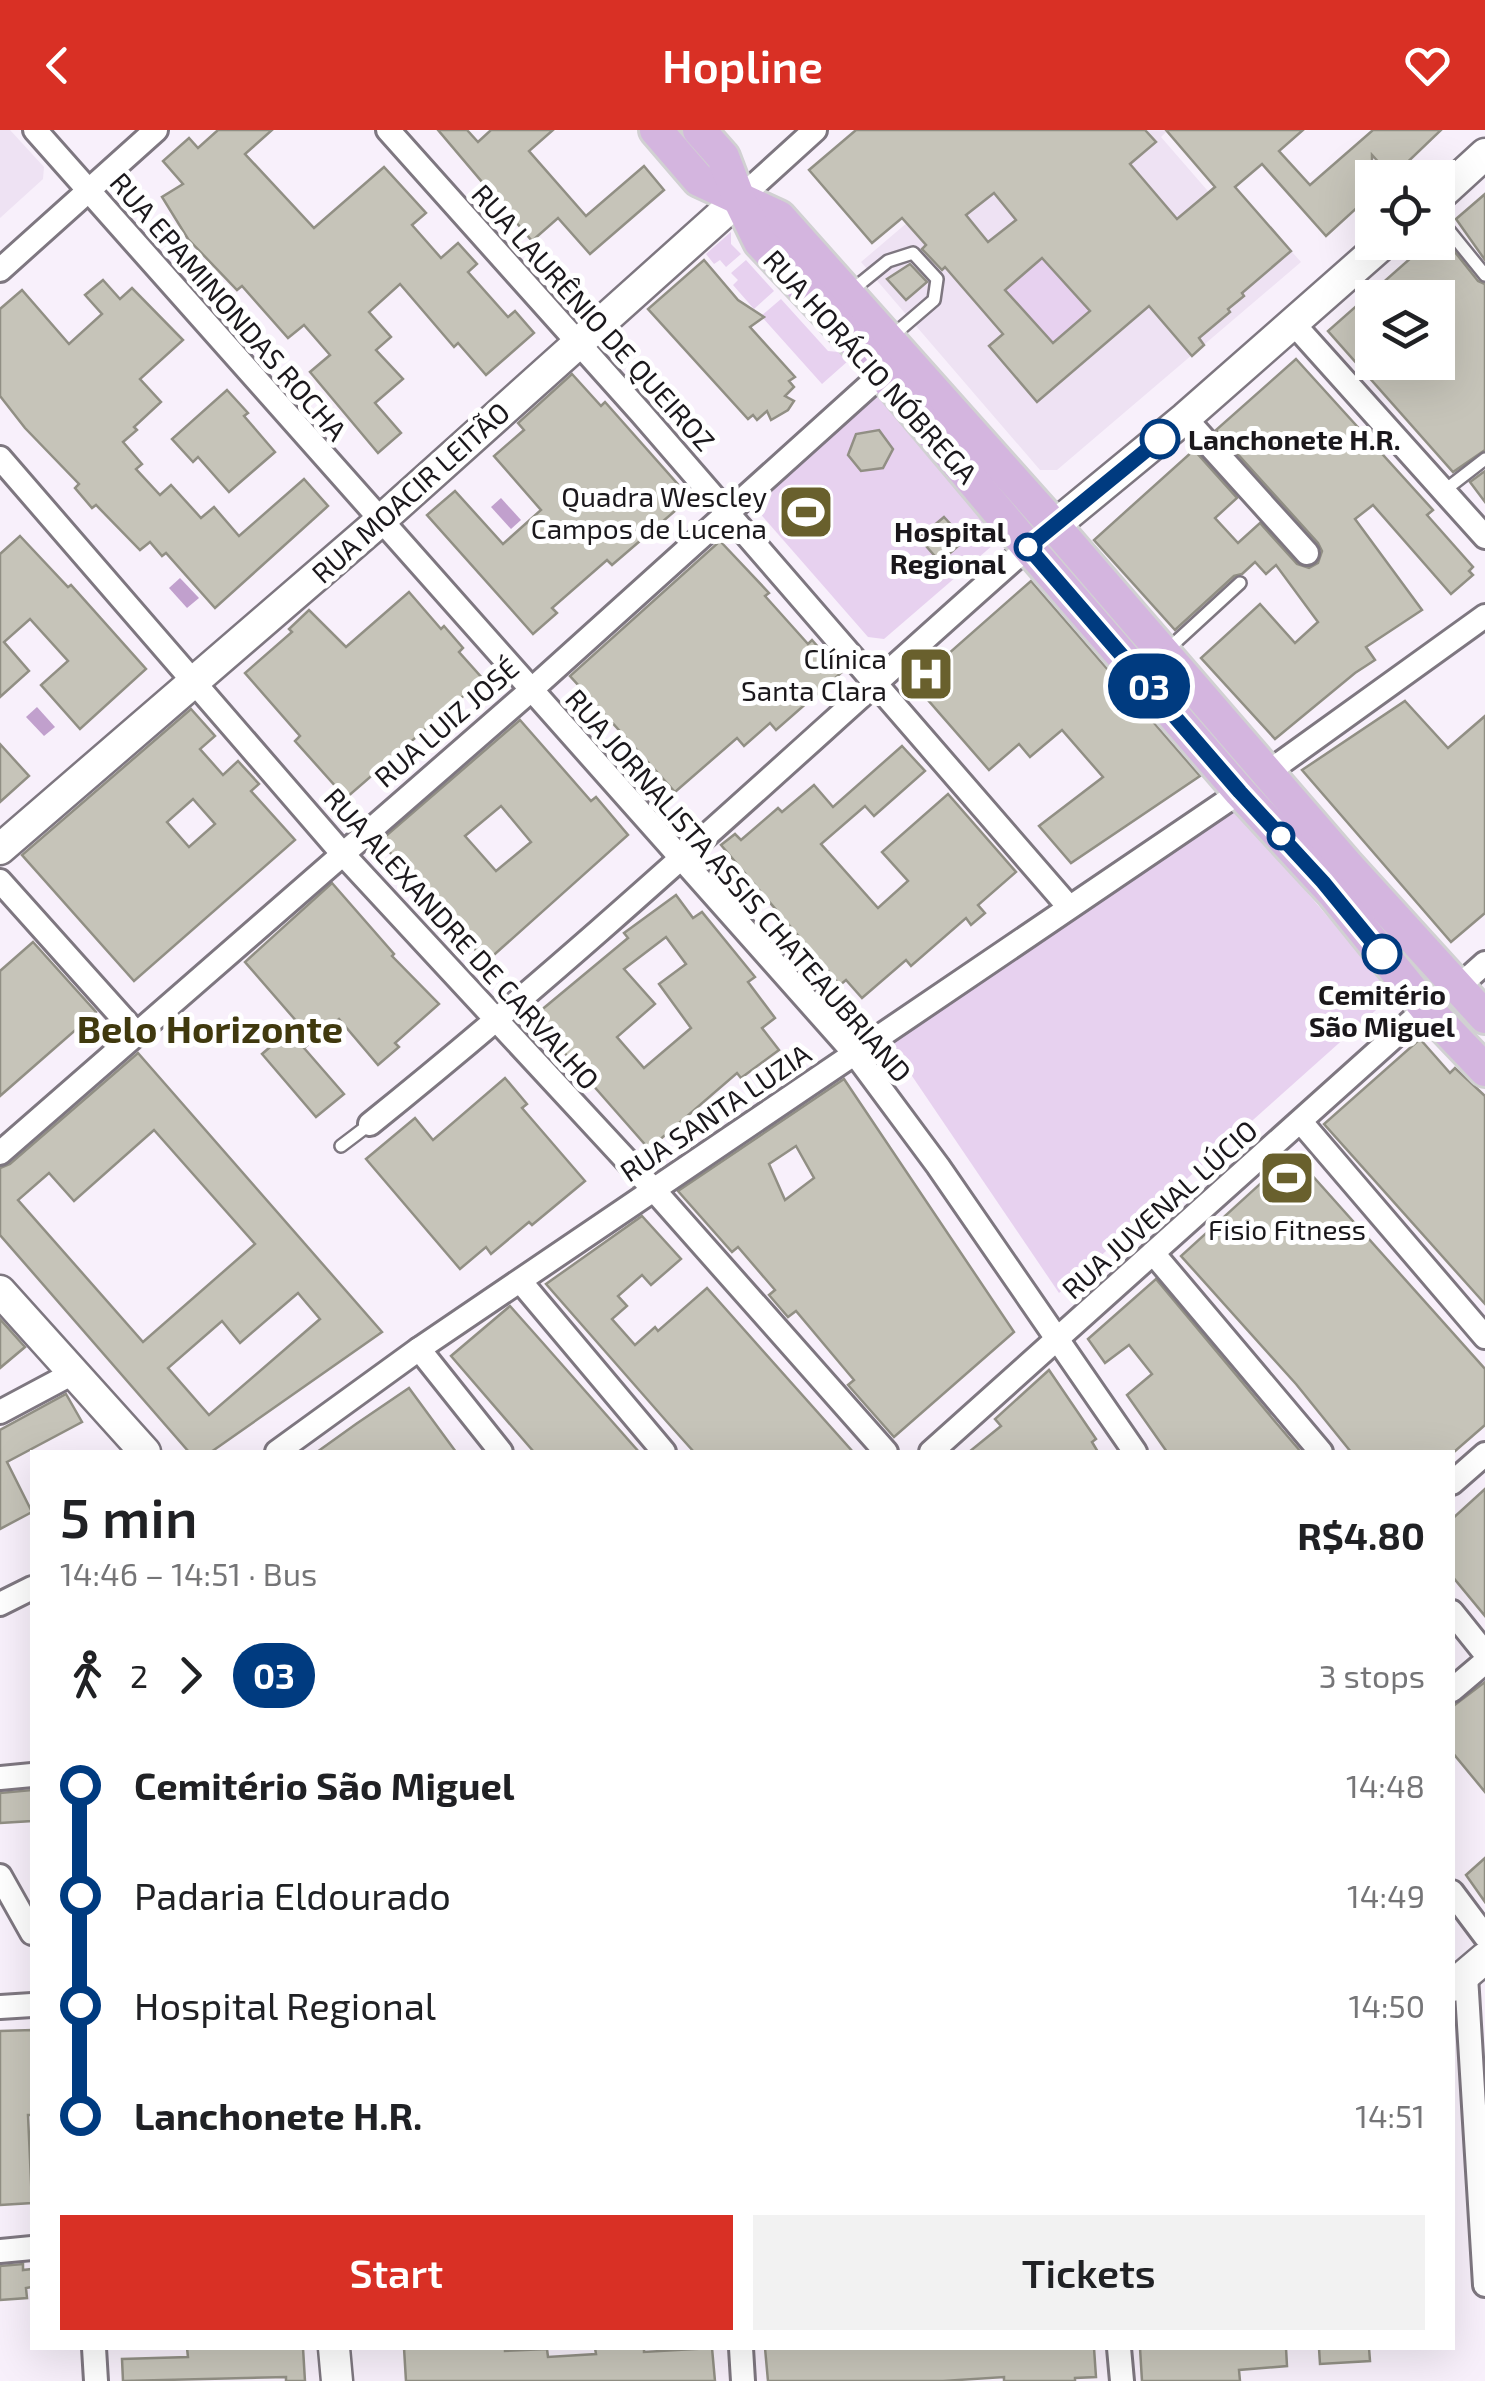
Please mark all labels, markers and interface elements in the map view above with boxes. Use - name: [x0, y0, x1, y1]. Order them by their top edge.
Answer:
- icon: back: [30, 38, 85, 93]
- text: Hopline: [662, 38, 823, 92]
- icon: heart: [1400, 38, 1455, 93]
- map controls: [1355, 160, 1455, 380]
- button: locate: [1355, 160, 1455, 260]
- street label: RUA EPAMINONDAS ROCHA: [103, 165, 355, 447]
- street label: RUA LAURÊNIO DE QUEIROZ: [465, 177, 723, 457]
- street label: RUA HORÁCIO NÓBREGA: [757, 242, 985, 490]
- button: layers: [1355, 280, 1455, 380]
- street label: RUA MOACIR LEITÃO: [304, 394, 516, 590]
- marker: Lanchonete H.R.: [1141, 420, 1179, 458]
- place label: Lanchonete H.R.: [1188, 422, 1400, 456]
- place label: Quadra Wescley Campos de Lucena: [531, 479, 767, 545]
- sports icon: Quadra Wescley Campos de Lucena: [776, 482, 836, 542]
- place label: Hospital Regional: [890, 514, 1007, 580]
- marker: Hospital Regional: [1015, 534, 1041, 560]
- place label: Clínica Santa Clara: [741, 641, 887, 707]
- hospital icon: Clínica Santa Clara: [896, 644, 956, 704]
- street label: RUA LUIZ JOSÉ: [367, 650, 525, 794]
- line badge: 03: [1104, 654, 1194, 718]
- text: 03: [1128, 665, 1170, 707]
- street label: RUA JORNALISTA ASSIS CHATEAUBRIAND: [559, 682, 919, 1088]
- street label: RUA ALEXANDRE DE CARVALHO: [318, 780, 606, 1096]
- unlabelled marker: [1268, 823, 1294, 849]
- marker: Cemitério São Miguel: [1363, 935, 1401, 973]
- place label: Cemitério São Miguel: [1309, 977, 1456, 1043]
- district label: Belo Horizonte: [77, 1005, 343, 1051]
- street label: RUA SANTA LUZIA: [613, 1035, 817, 1188]
- street label: RUA JUVENAL LÚCIO: [1054, 1112, 1264, 1306]
- sports icon: Fisio Fitness: [1257, 1148, 1317, 1208]
- place label: Fisio Fitness: [1208, 1212, 1366, 1246]
- text: 5 min: [60, 1483, 198, 1549]
- text: R$4.80: [1297, 1512, 1425, 1558]
- text: 14:46 – 14:51 · Bus: [60, 1554, 317, 1592]
- icon: walk: [60, 1648, 115, 1703]
- icon: forward: [163, 1648, 218, 1703]
- text: 03: [253, 1654, 295, 1696]
- text: 2: [130, 1656, 148, 1694]
- text: 3 stops: [1319, 1656, 1425, 1694]
- text: Cemitério São Miguel: [134, 1762, 514, 1808]
- text: 14:48: [1346, 1766, 1425, 1804]
- text: Padaria Eldourado: [134, 1872, 451, 1918]
- text: 14:49: [1347, 1876, 1425, 1914]
- text: Hospital Regional: [134, 1982, 436, 2028]
- text: 14:50: [1349, 1986, 1425, 2024]
- text: Lanchonete H.R.: [134, 2092, 422, 2138]
- text: 14:51: [1355, 2096, 1425, 2134]
- button: Start: [60, 2215, 733, 2330]
- button: Tickets: [753, 2215, 1425, 2330]

